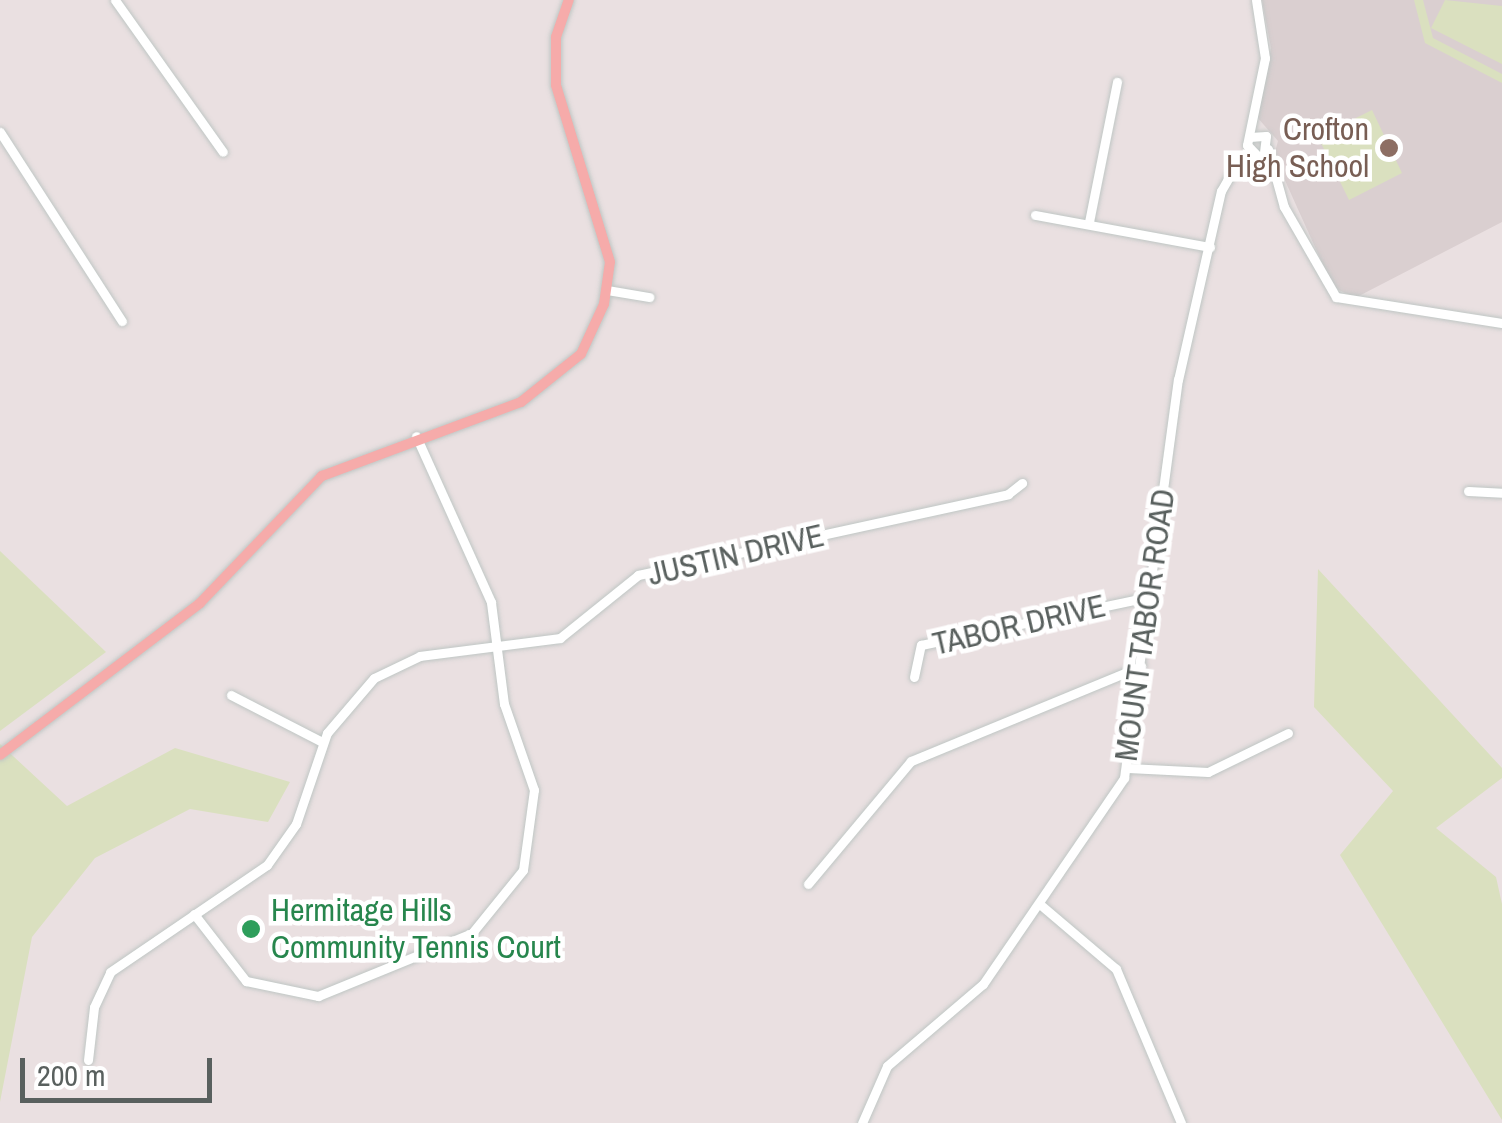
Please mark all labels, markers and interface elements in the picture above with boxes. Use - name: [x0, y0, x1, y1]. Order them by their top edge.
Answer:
- place label: Crofton High School: [1226, 111, 1369, 186]
- marker: Crofton High School: [1378, 137, 1400, 159]
- street label: MOUNT TABOR ROAD: [1107, 486, 1183, 764]
- street label: JUSTIN DRIVE: [644, 516, 828, 594]
- street label: TABOR DRIVE: [929, 587, 1109, 663]
- place label: Hermitage Hills Community Tennis Court: [271, 892, 561, 967]
- marker: Hermitage Hills Community Tennis Court: [240, 918, 262, 940]
- scale bar: [25, 1038, 218, 1100]
- text: 200 m: [37, 1055, 105, 1095]

